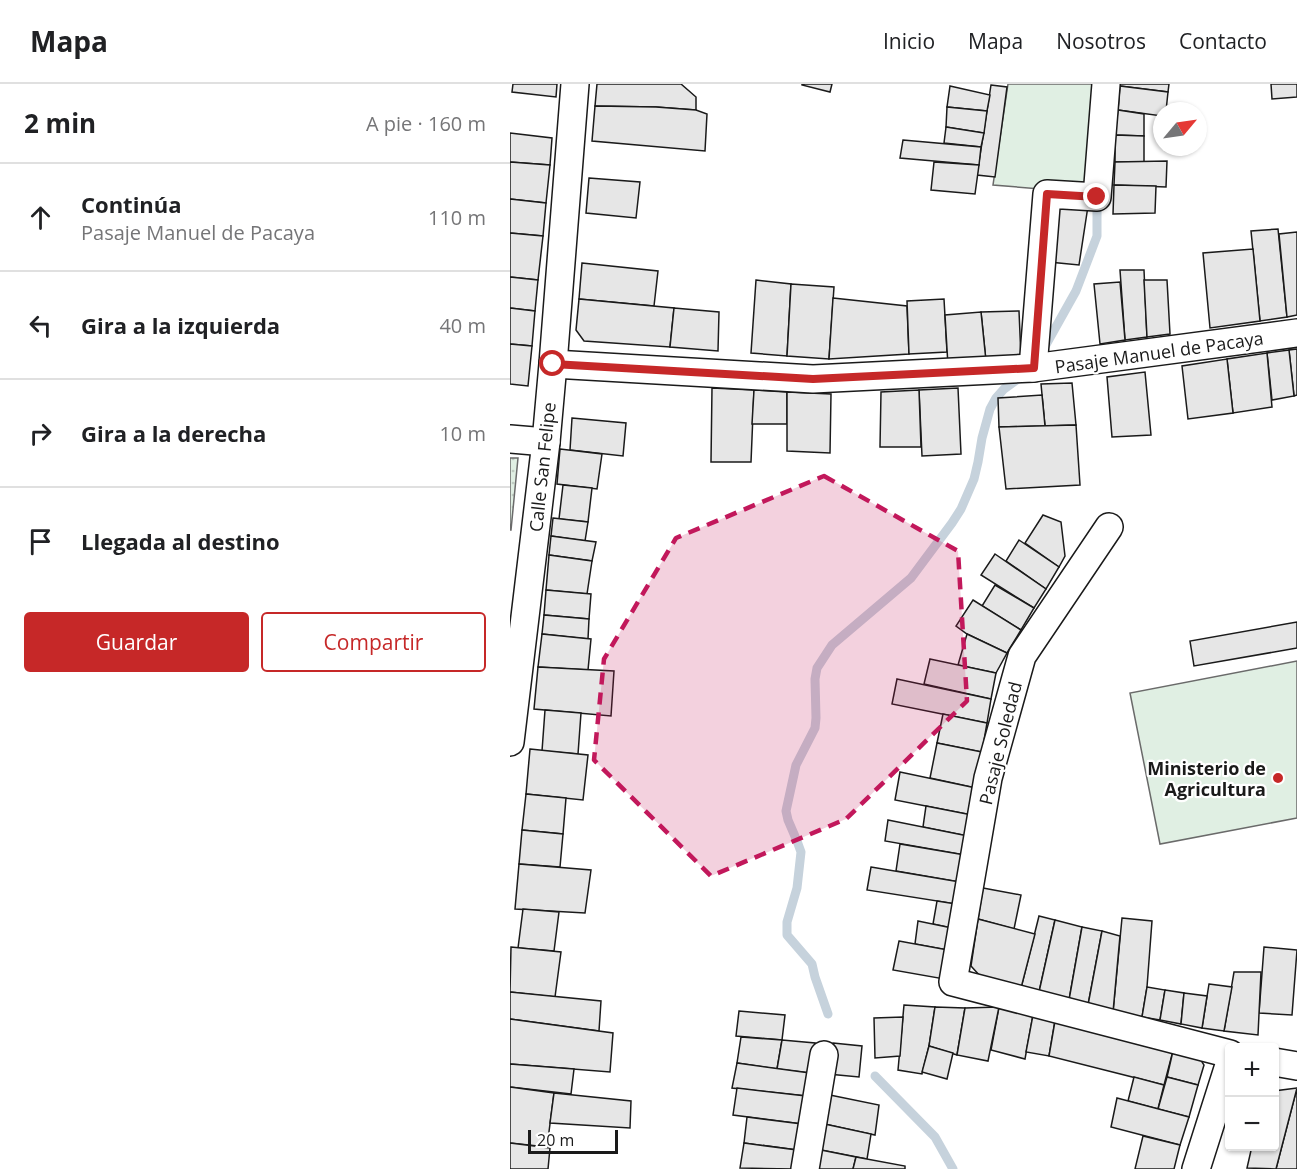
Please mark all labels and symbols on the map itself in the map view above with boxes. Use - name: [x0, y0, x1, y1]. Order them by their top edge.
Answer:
- north arrow: [1153, 102, 1207, 156]
- route end: [1083, 183, 1109, 209]
- street label: Pasaje Manuel de Pacaya: [1053, 325, 1265, 379]
- route start: [539, 350, 565, 376]
- street label: Calle San Felipe: [523, 401, 561, 533]
- street label: Pasaje Soledad: [973, 679, 1027, 807]
- place label: Ministerio de Agricultura: [1147, 756, 1266, 801]
- marker: Ministerio de Agricultura: [1271, 771, 1285, 785]
- scale bar: [528, 1127, 618, 1154]

